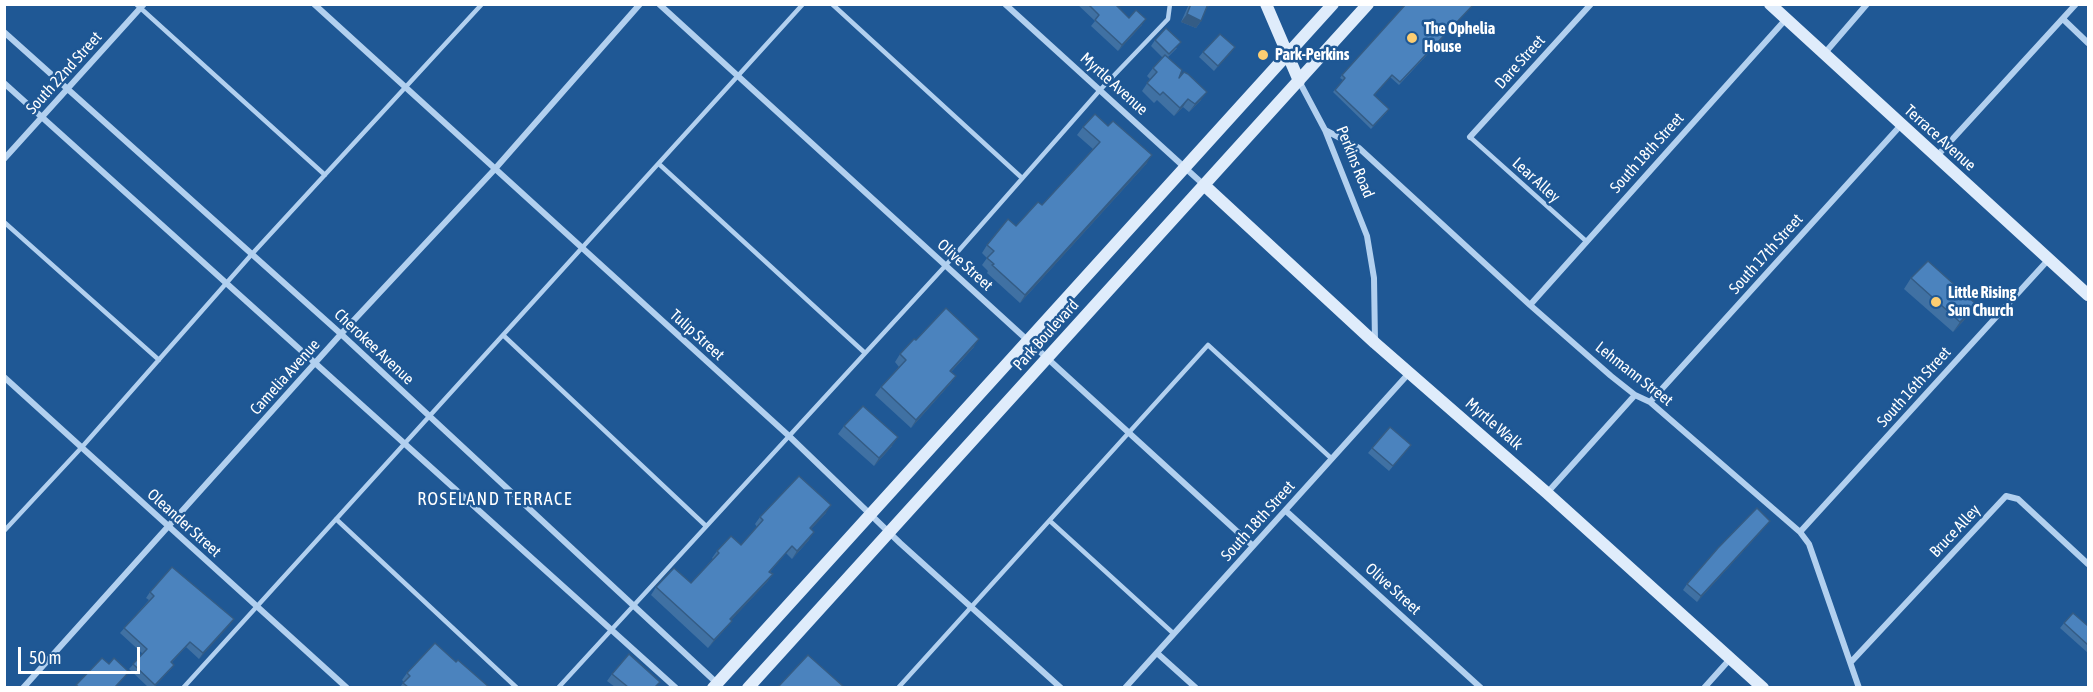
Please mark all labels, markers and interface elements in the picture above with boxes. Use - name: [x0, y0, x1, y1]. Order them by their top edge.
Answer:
- place label: The Ophelia House: [1424, 19, 1495, 57]
- street label: South 22nd Street: [22, 28, 106, 118]
- marker: The Ophelia House: [1405, 31, 1419, 45]
- street label: Dare Street: [1491, 31, 1549, 93]
- place label: Park-Perkins: [1275, 45, 1349, 65]
- marker: Park-Perkins: [1256, 48, 1270, 62]
- street label: Myrtle Avenue: [1076, 49, 1152, 119]
- street label: Terrace Avenue: [1900, 101, 1980, 175]
- street label: South 18th Street: [1606, 109, 1688, 197]
- street label: Perkins Road: [1332, 123, 1378, 201]
- street label: Lear Alley: [1508, 154, 1564, 206]
- street label: South 17th Street: [1725, 210, 1807, 298]
- street label: Olive Street: [933, 235, 997, 295]
- place label: Little Rising Sun Church: [1948, 283, 2016, 321]
- street label: Park Boulevard: [1009, 295, 1083, 375]
- marker: Little Rising Sun Church: [1929, 295, 1943, 309]
- street label: Cherokee Avenue: [330, 305, 418, 389]
- street label: Tulip Street: [666, 306, 728, 364]
- street label: Camelia Avenue: [246, 335, 324, 419]
- street label: Lehmann Street: [1591, 338, 1677, 410]
- street label: South 16th Street: [1873, 343, 1955, 431]
- street label: Myrtle Walk: [1461, 394, 1527, 454]
- street label: South 18th Street: [1217, 477, 1299, 565]
- street label: Oleander Street: [143, 485, 225, 561]
- district label: ROSELAND TERRACE: [417, 488, 573, 510]
- street label: Bruce Alley: [1926, 501, 1984, 561]
- street label: Olive Street: [1361, 559, 1425, 619]
- scale bar: [21, 635, 142, 673]
- text: 50 m: [29, 647, 61, 668]

